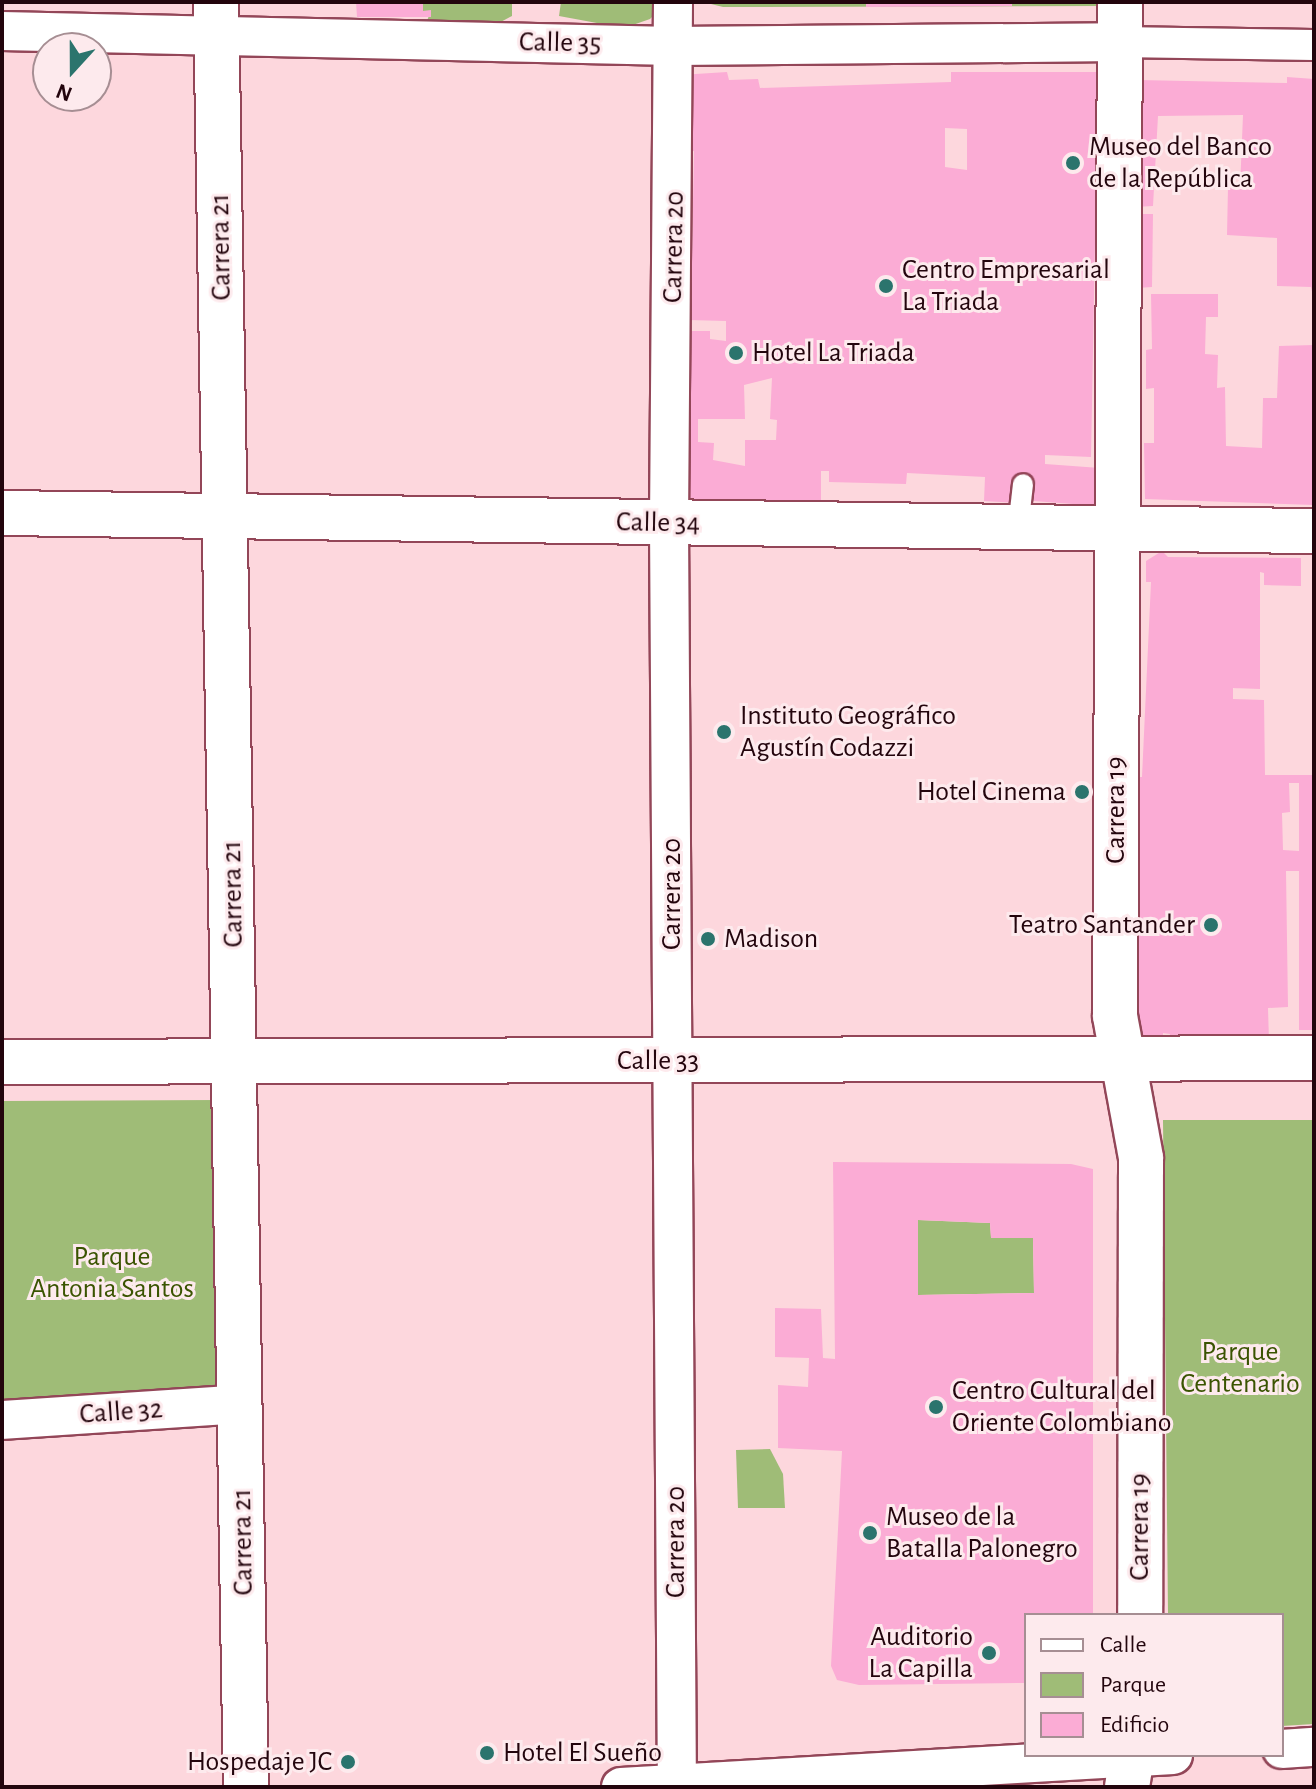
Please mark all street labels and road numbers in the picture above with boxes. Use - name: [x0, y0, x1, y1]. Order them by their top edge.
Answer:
- street label: Calle 35: [519, 25, 601, 61]
- street label: Carrera 20: [656, 191, 692, 303]
- street label: Carrera 21: [203, 193, 239, 301]
- street label: Calle 34: [616, 505, 700, 541]
- street label: Carrera 19: [1099, 756, 1133, 864]
- street label: Carrera 20: [655, 838, 689, 950]
- street label: Carrera 21: [215, 840, 251, 948]
- street label: Calle 33: [617, 1044, 699, 1078]
- street label: Calle 32: [78, 1392, 164, 1432]
- street label: Carrera 19: [1123, 1473, 1157, 1581]
- street label: Carrera 20: [659, 1486, 693, 1598]
- street label: Carrera 21: [225, 1488, 261, 1596]

